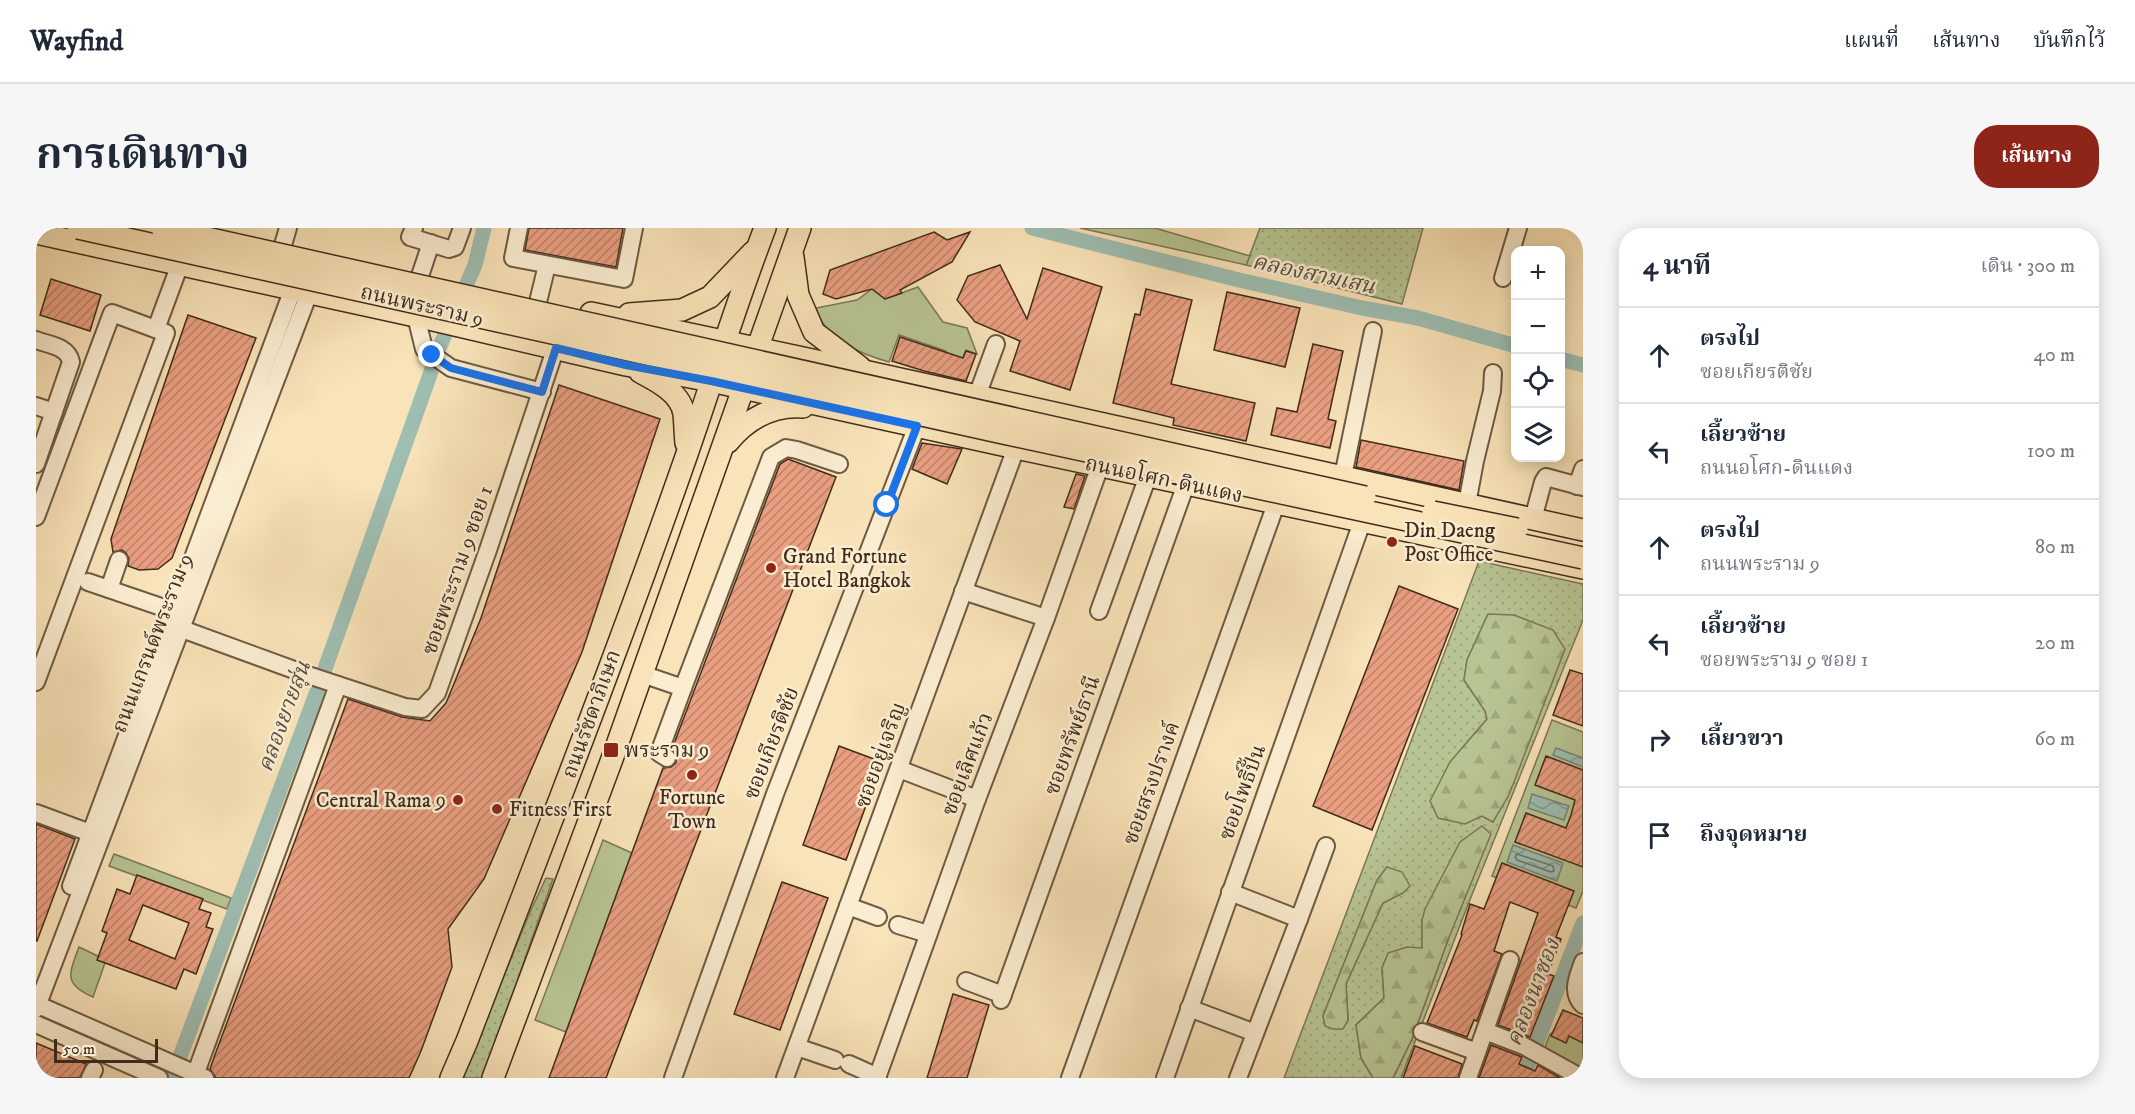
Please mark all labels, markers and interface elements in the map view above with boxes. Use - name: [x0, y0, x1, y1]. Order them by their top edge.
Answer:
- text: Wayfind: [30, 24, 123, 59]
- text: แผนที่: [1844, 28, 1899, 54]
- text: เส้นทาง: [1932, 28, 2000, 54]
- text: บันทึกไว้: [2033, 28, 2105, 54]
- button: เส้นทาง: [1974, 125, 2099, 188]
- text: การเดินทาง: [36, 130, 249, 182]
- map controls: [1511, 246, 1565, 462]
- button: +: [1511, 246, 1565, 300]
- water label: คลองสามเสน: [1250, 248, 1378, 301]
- text: 4 นาที: [1643, 250, 1711, 283]
- text: เดิน · 300 m: [1981, 254, 2075, 279]
- street label: ถนนพระราม 9: [358, 279, 486, 333]
- button: −: [1511, 300, 1565, 354]
- text: ตรงไป: [1700, 325, 1760, 352]
- icon: ahead: [1643, 339, 1676, 372]
- route end: [418, 341, 444, 367]
- text: 40 m: [2033, 343, 2075, 368]
- button: locate: [1511, 354, 1565, 408]
- text: ซอยเกียรติชัย: [1700, 360, 1813, 385]
- button: layers: [1511, 408, 1565, 462]
- text: เลี้ยวซ้าย: [1700, 421, 1786, 448]
- icon: left: [1643, 435, 1676, 468]
- text: 100 m: [2027, 439, 2075, 464]
- street label: ถนนอโศก-ดินแดง: [1083, 448, 1246, 509]
- text: ถนนอโศก-ดินแดง: [1700, 456, 1853, 481]
- street label: ซอยพระราม 9 ซอย 1: [417, 482, 499, 658]
- route start: [873, 491, 899, 517]
- text: ตรงไป: [1700, 517, 1760, 544]
- place label: Din Daeng Post Office: [1404, 518, 1496, 568]
- icon: ahead: [1643, 531, 1676, 564]
- marker: Din Daeng Post Office: [1385, 535, 1399, 549]
- text: 80 m: [2035, 535, 2075, 560]
- place label: Grand Fortune Hotel Bangkok: [783, 544, 912, 594]
- street label: ถนนแกรนด์พระราม 9: [106, 550, 199, 737]
- text: ถนนพระราม 9: [1700, 552, 1820, 577]
- marker: Grand Fortune Hotel Bangkok: [764, 561, 778, 575]
- text: เลี้ยวซ้าย: [1700, 613, 1786, 640]
- icon: left: [1643, 627, 1676, 660]
- text: 20 m: [2035, 631, 2075, 656]
- street label: ถนนรัชดาภิเษก: [557, 647, 627, 782]
- text: ซอยพระราม 9 ซอย 1: [1700, 648, 1868, 673]
- water label: คลองยายสุ่น: [252, 657, 317, 776]
- street label: ซอยทรัพย์ธานี: [1038, 671, 1107, 799]
- street label: ซอยเกียรติชัย: [739, 683, 805, 803]
- street label: ซอยอยู่เจริญ: [850, 699, 912, 812]
- street label: ซอยเลิศแก้ว: [936, 709, 999, 820]
- street label: ซอยสรงปรางค์: [1117, 718, 1186, 849]
- icon: right: [1643, 723, 1676, 756]
- text: เลี้ยวขวา: [1700, 725, 1784, 752]
- text: 60 m: [2035, 727, 2075, 752]
- place label: พระราม 9: [624, 738, 709, 764]
- street label: ซอยโพธิ์ปั้น: [1210, 740, 1272, 844]
- marker: พระราม 9: [602, 741, 620, 759]
- marker: Fortune Town: [685, 768, 699, 782]
- place label: Fortune Town: [659, 785, 726, 835]
- place label: Central Rama 9: [316, 788, 446, 814]
- marker: Central Rama 9: [451, 793, 465, 807]
- place label: Fitness First: [509, 797, 612, 823]
- marker: Fitness First: [490, 802, 504, 816]
- icon: arrive: [1643, 819, 1676, 852]
- text: ถึงจุดหมาย: [1700, 821, 1807, 848]
- water label: คลองนาซอง: [1501, 934, 1567, 1050]
- scale bar: [54, 1036, 158, 1064]
- text: 50 m: [63, 1039, 95, 1059]

